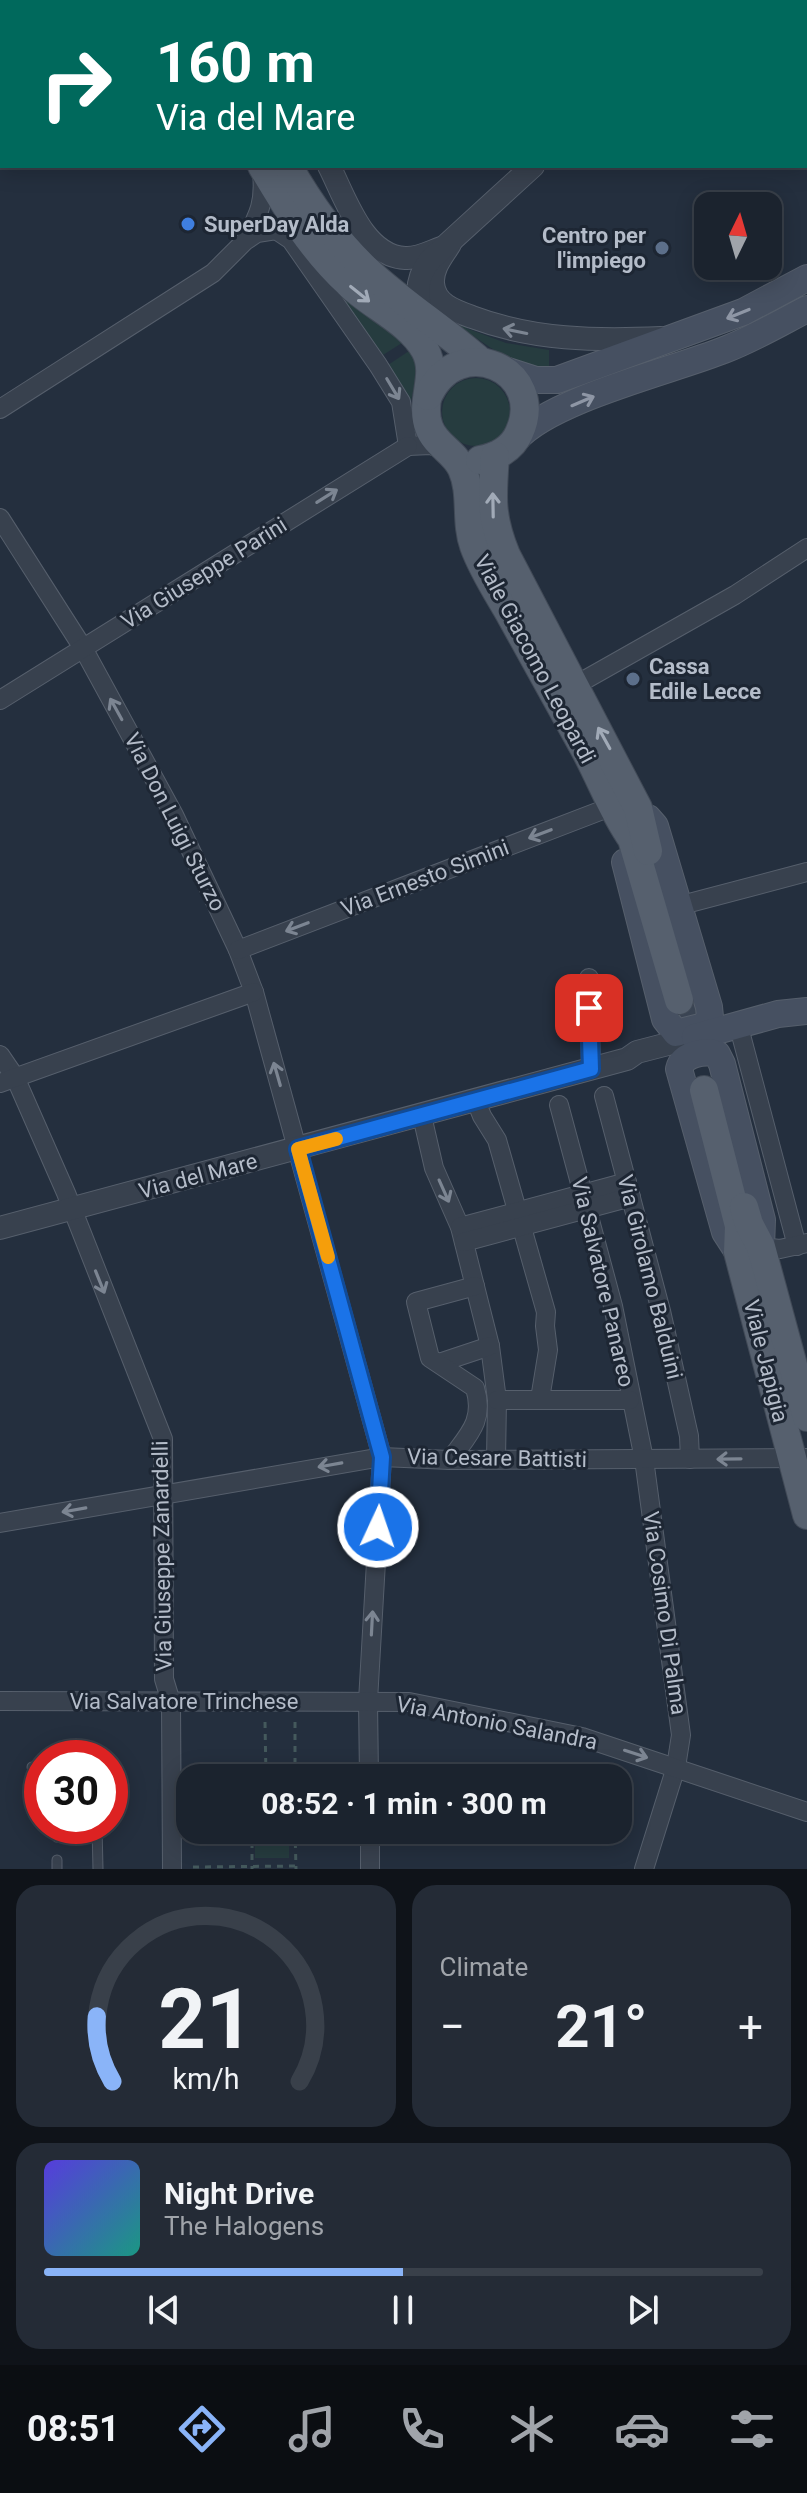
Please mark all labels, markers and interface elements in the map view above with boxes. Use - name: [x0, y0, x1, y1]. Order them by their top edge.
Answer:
- text: 160 m: [156, 30, 315, 96]
- icon: right: [24, 32, 128, 136]
- text: Via del Mare: [156, 97, 355, 139]
- north arrow: [694, 192, 782, 280]
- map controls: [694, 192, 782, 280]
- place label: SuperDay Alda: [204, 212, 350, 237]
- marker: SuperDay Alda: [179, 215, 197, 233]
- place label: Centro per l'impiego: [542, 223, 646, 273]
- marker: Centro per l'impiego: [653, 239, 671, 257]
- one-way arrow: [349, 285, 370, 303]
- one-way arrow: [726, 307, 751, 322]
- one-way arrow: [503, 323, 529, 338]
- one-way arrow: [385, 377, 401, 400]
- one-way arrow: [570, 392, 595, 407]
- one-way arrow: [316, 488, 338, 504]
- one-way arrow: [485, 492, 501, 519]
- street label: Via Giuseppe Parini: [117, 512, 291, 634]
- street label: Viale Giacomo Leopardi: [469, 550, 601, 768]
- place label: Cassa Edile Lecce: [649, 654, 761, 704]
- marker: Cassa Edile Lecce: [624, 670, 642, 688]
- one-way arrow: [108, 698, 124, 721]
- one-way arrow: [595, 727, 611, 751]
- street label: Via Don Luigi Sturzo: [119, 729, 231, 915]
- one-way arrow: [528, 828, 553, 842]
- street label: Via Ernesto Simini: [338, 835, 512, 921]
- one-way arrow: [285, 921, 310, 935]
- pin: [555, 974, 623, 1042]
- icon: arrive: [567, 986, 611, 1030]
- one-way arrow: [269, 1062, 283, 1087]
- street label: Via del Mare: [136, 1148, 260, 1204]
- street label: Via Girolamo Balduini: [612, 1172, 688, 1382]
- street label: Via Salvatore Panareo: [567, 1175, 639, 1389]
- one-way arrow: [437, 1179, 452, 1203]
- one-way arrow: [94, 1270, 108, 1294]
- street label: Viale Japigia: [739, 1297, 793, 1425]
- street label: Via Giuseppe Zanardelli: [147, 1440, 177, 1672]
- street label: Via Cesare Battisti: [407, 1444, 587, 1472]
- one-way arrow: [716, 1451, 743, 1466]
- one-way arrow: [318, 1459, 343, 1474]
- position arrow: [336, 1485, 420, 1569]
- one-way arrow: [61, 1503, 87, 1518]
- street label: Via Cosimo Di Palma: [638, 1510, 692, 1716]
- one-way arrow: [365, 1610, 380, 1637]
- street label: Via Salvatore Trinchese: [70, 1689, 298, 1714]
- street label: Via Antonio Salandra: [394, 1691, 600, 1755]
- speed limit sign: 30: [24, 1740, 128, 1844]
- one-way arrow: [623, 1748, 648, 1763]
- text: 08:52 · 1 min · 300 m: [261, 1786, 547, 1821]
- text: Climate: [440, 1952, 528, 1982]
- text: 21: [158, 1971, 253, 2068]
- text: 21°: [555, 1991, 647, 2062]
- text: −: [440, 2001, 465, 2053]
- text: +: [738, 2001, 763, 2053]
- text: km/h: [172, 2062, 239, 2096]
- text: Night Drive: [164, 2176, 314, 2211]
- text: The Halogens: [164, 2211, 324, 2241]
- icon: previous: [142, 2288, 186, 2332]
- icon: pause: [381, 2288, 425, 2332]
- icon: next: [621, 2288, 665, 2332]
- icon: directions: [174, 2401, 230, 2457]
- icon: music: [284, 2401, 340, 2457]
- icon: phone: [394, 2401, 450, 2457]
- icon: climate: [504, 2401, 560, 2457]
- icon: car: [614, 2401, 670, 2457]
- icon: filters: [724, 2401, 780, 2457]
- text: 08:51: [27, 2408, 120, 2450]

